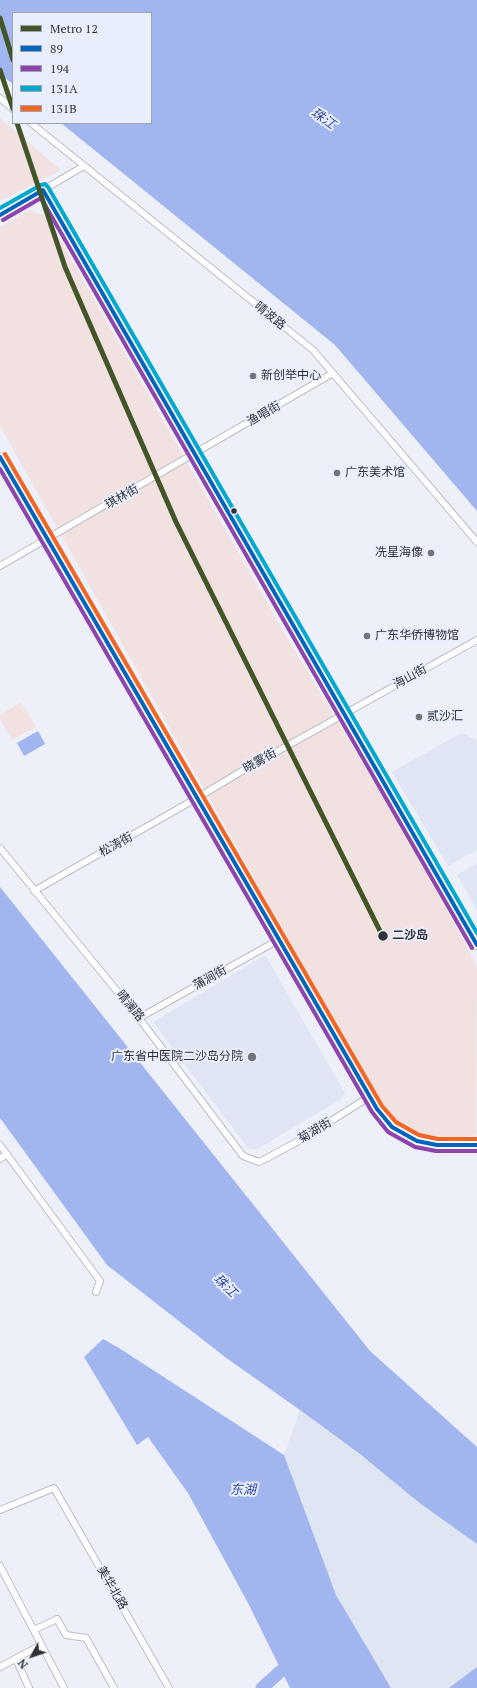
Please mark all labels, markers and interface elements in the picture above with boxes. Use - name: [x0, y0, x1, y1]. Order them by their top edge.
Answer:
- legend: [12, 12, 152, 124]
- text: Metro 12: [50, 21, 98, 36]
- text: 89: [50, 41, 63, 56]
- text: 194: [50, 61, 69, 76]
- text: 131A: [50, 81, 77, 96]
- text: 131B: [50, 101, 77, 116]
- water label: 珠江: [308, 105, 338, 133]
- street label: 晴波路: [251, 299, 289, 333]
- place label: 新创举中心: [261, 369, 321, 383]
- marker: 新创举中心: [248, 371, 258, 381]
- street label: 渔唱街: [245, 399, 283, 429]
- place label: 广东美术馆: [345, 466, 405, 480]
- marker: 广东美术馆: [332, 468, 342, 478]
- street label: 琪林街: [103, 482, 141, 512]
- unlabelled marker: [229, 506, 239, 516]
- place label: 冼星海像: [375, 546, 423, 560]
- marker: 冼星海像: [426, 548, 436, 558]
- place label: 广东华侨博物馆: [375, 629, 459, 643]
- marker: 广东华侨博物馆: [362, 631, 372, 641]
- street label: 海山街: [391, 662, 429, 692]
- place label: 贰沙汇: [427, 710, 463, 724]
- marker: 贰沙汇: [414, 712, 424, 722]
- street label: 晓雾街: [241, 746, 279, 776]
- street label: 松涛街: [97, 830, 135, 860]
- marker: 二沙岛: [376, 929, 390, 943]
- place label: 二沙岛: [392, 929, 428, 943]
- street label: 蒲涧街: [191, 963, 229, 993]
- street label: 晴澜路: [113, 987, 147, 1025]
- place label: 广东省中医院二沙岛分院: [111, 1050, 243, 1064]
- marker: 广东省中医院二沙岛分院: [246, 1051, 258, 1063]
- street label: 菊湖街: [296, 1116, 334, 1146]
- water label: 珠江: [210, 1271, 240, 1301]
- water label: 东湖: [230, 1482, 256, 1498]
- street label: 美华北路: [94, 1564, 130, 1612]
- north arrow: [12, 1636, 52, 1676]
- text: N: [15, 1656, 31, 1671]

